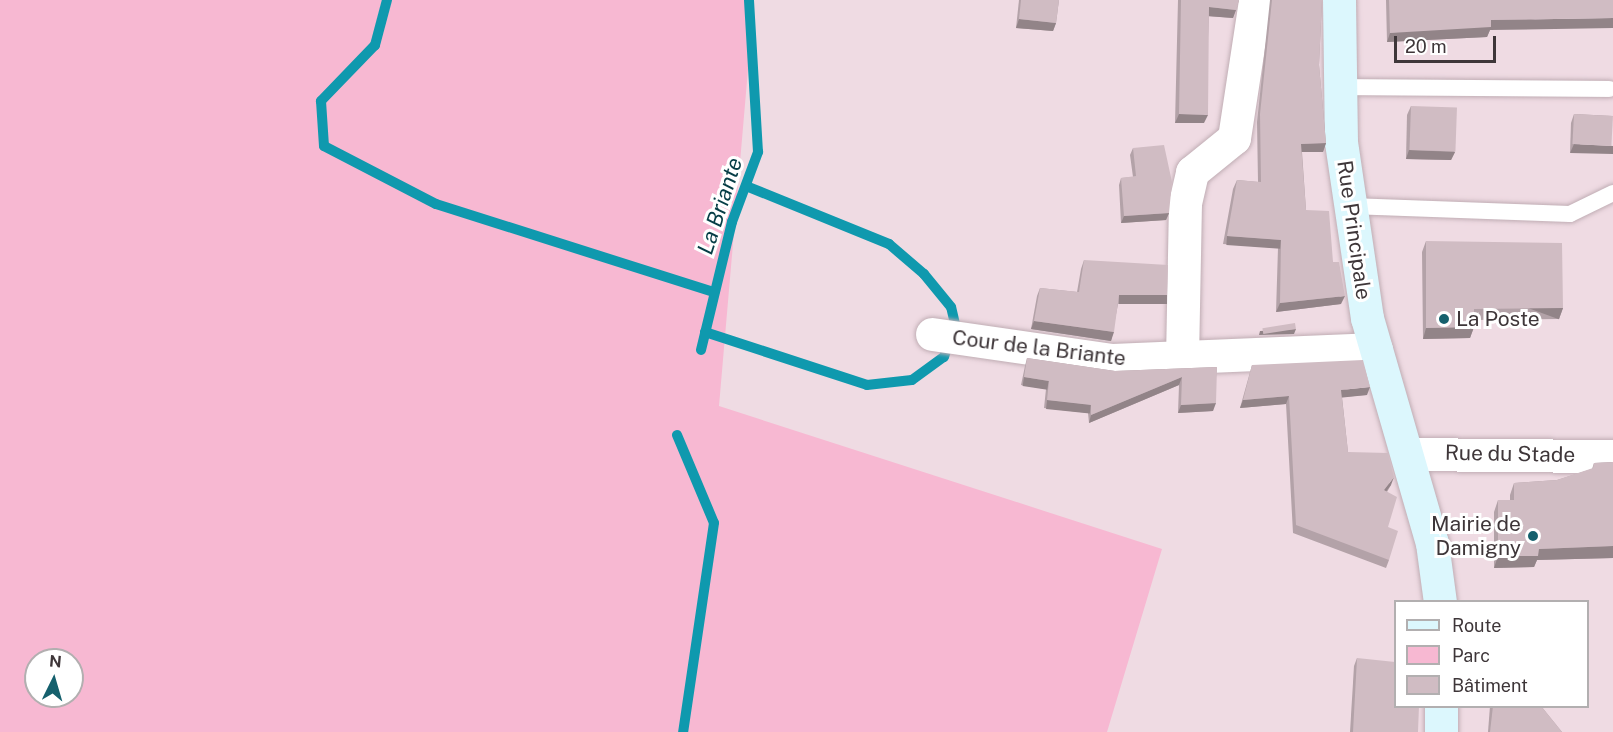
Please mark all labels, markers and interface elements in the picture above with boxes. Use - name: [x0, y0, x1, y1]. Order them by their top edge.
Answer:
- scale bar: [1397, 24, 1499, 62]
- text: 20 m: [1405, 36, 1447, 57]
- water label: La Briante: [692, 154, 748, 258]
- street label: Rue Principale: [1332, 159, 1376, 301]
- place label: La Poste: [1456, 306, 1540, 332]
- marker: La Poste: [1437, 312, 1451, 326]
- street label: Cour de la Briante: [951, 325, 1127, 371]
- street label: Rue du Stade: [1444, 440, 1576, 468]
- place label: Mairie de Damigny: [1431, 511, 1521, 561]
- marker: Mairie de Damigny: [1526, 529, 1540, 543]
- legend: [1394, 600, 1589, 708]
- text: Route: [1452, 615, 1501, 636]
- text: Parc: [1452, 645, 1490, 666]
- north arrow: [24, 648, 84, 708]
- text: N: [48, 652, 62, 672]
- text: Bâtiment: [1452, 675, 1528, 696]

